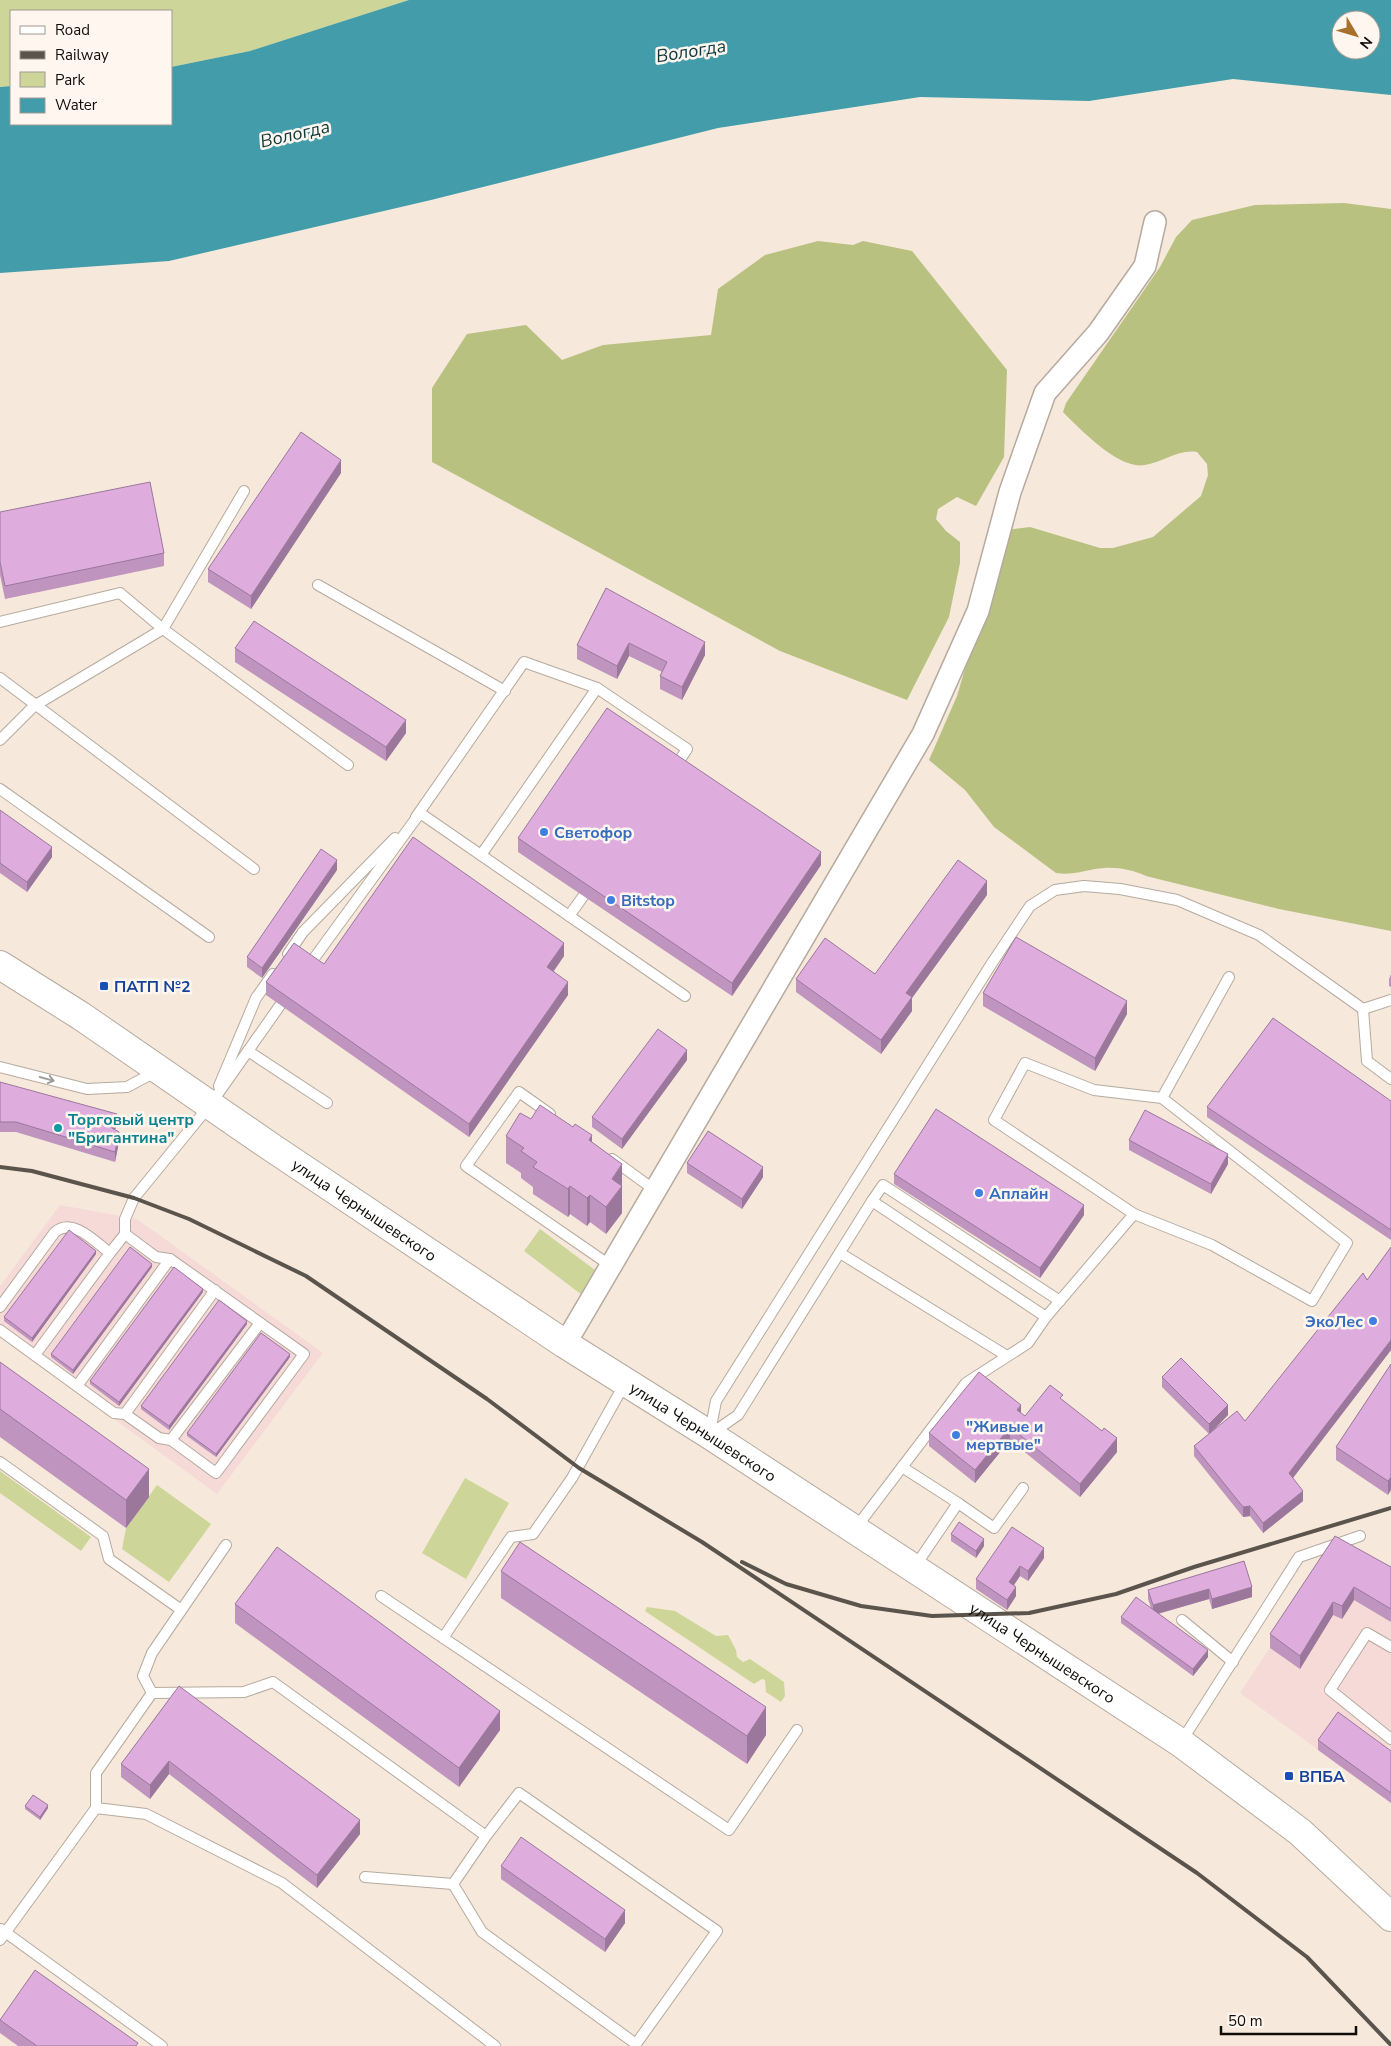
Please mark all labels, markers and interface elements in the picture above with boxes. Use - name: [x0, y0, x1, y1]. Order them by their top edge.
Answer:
- legend: [10, 10, 172, 125]
- north arrow: [1331, 10, 1381, 60]
- text: Road: [55, 20, 90, 40]
- text: N: [1355, 33, 1377, 53]
- water label: Вологда: [654, 34, 728, 68]
- text: Railway: [55, 45, 109, 65]
- text: Park: [55, 70, 85, 90]
- text: Water: [55, 95, 98, 115]
- water label: Вологда: [258, 114, 332, 154]
- place label: Светофор: [554, 822, 633, 844]
- marker: Светофор: [538, 826, 550, 838]
- place label: Bitstop: [621, 890, 675, 912]
- marker: Bitstop: [605, 894, 617, 906]
- place label: ПАТП №2: [114, 976, 191, 998]
- marker: ПАТП №2: [98, 980, 110, 992]
- one-way arrow: [39, 1075, 55, 1084]
- place label: Торговый центр "Бригантина": [68, 1109, 194, 1149]
- marker: Торговый центр "Бригантина": [52, 1122, 64, 1134]
- street label: улица Чернышевского: [287, 1154, 441, 1267]
- place label: Аплайн: [989, 1183, 1049, 1205]
- marker: Аплайн: [973, 1187, 985, 1199]
- place label: ЭкоЛес: [1305, 1311, 1363, 1333]
- marker: ЭкоЛес: [1367, 1315, 1379, 1327]
- street label: улица Чернышевского: [625, 1377, 780, 1487]
- place label: "Живые и мертвые": [966, 1416, 1043, 1456]
- marker: "Живые и мертвые": [950, 1429, 962, 1441]
- street label: улица Чернышевского: [965, 1598, 1119, 1709]
- place label: ВПБА: [1299, 1766, 1345, 1788]
- marker: ВПБА: [1283, 1770, 1295, 1782]
- scale bar: [1221, 2004, 1356, 2036]
- text: 50 m: [1228, 2011, 1263, 2031]

